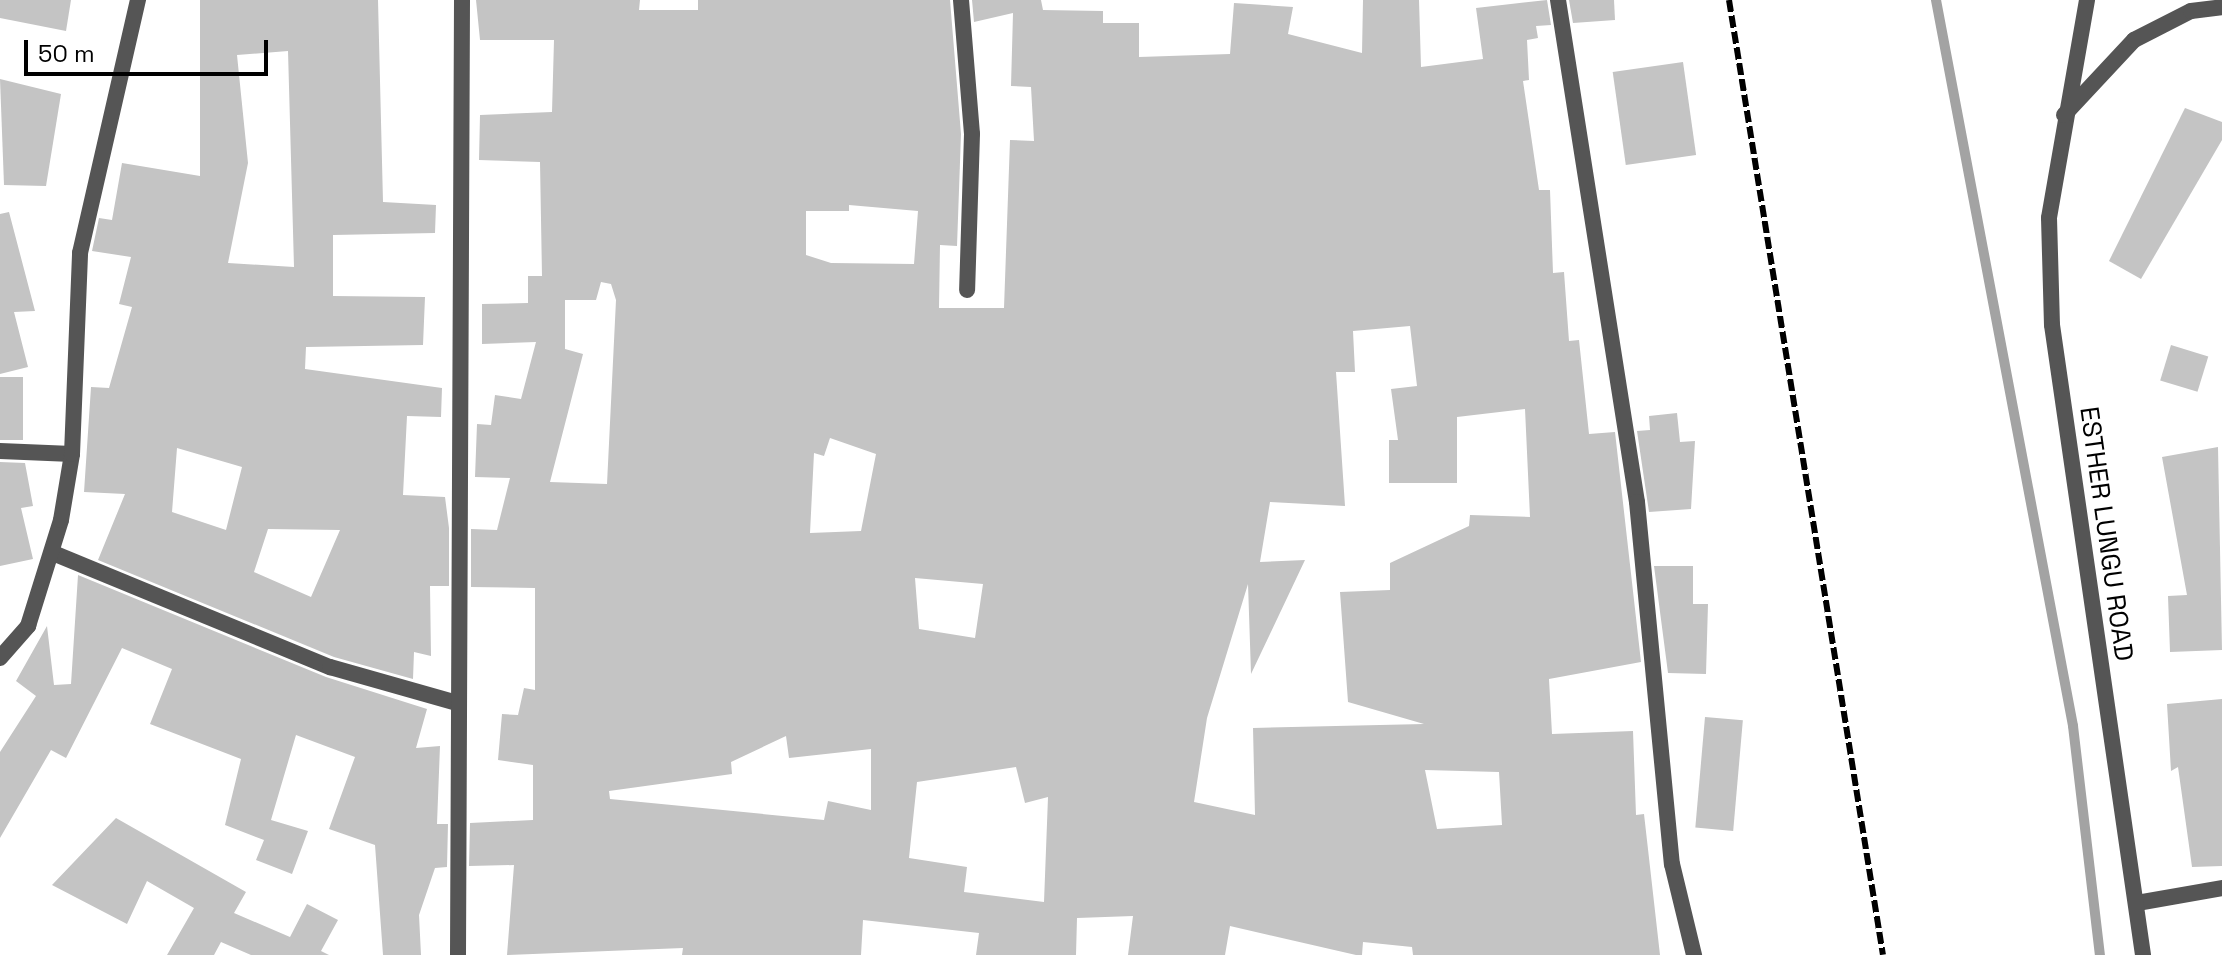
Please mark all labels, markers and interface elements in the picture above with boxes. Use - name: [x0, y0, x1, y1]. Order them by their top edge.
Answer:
- scale bar: [28, 24, 272, 74]
- text: 50 m: [38, 38, 95, 69]
- street label: ESTHER LUNGU ROAD: [2073, 405, 2139, 663]

